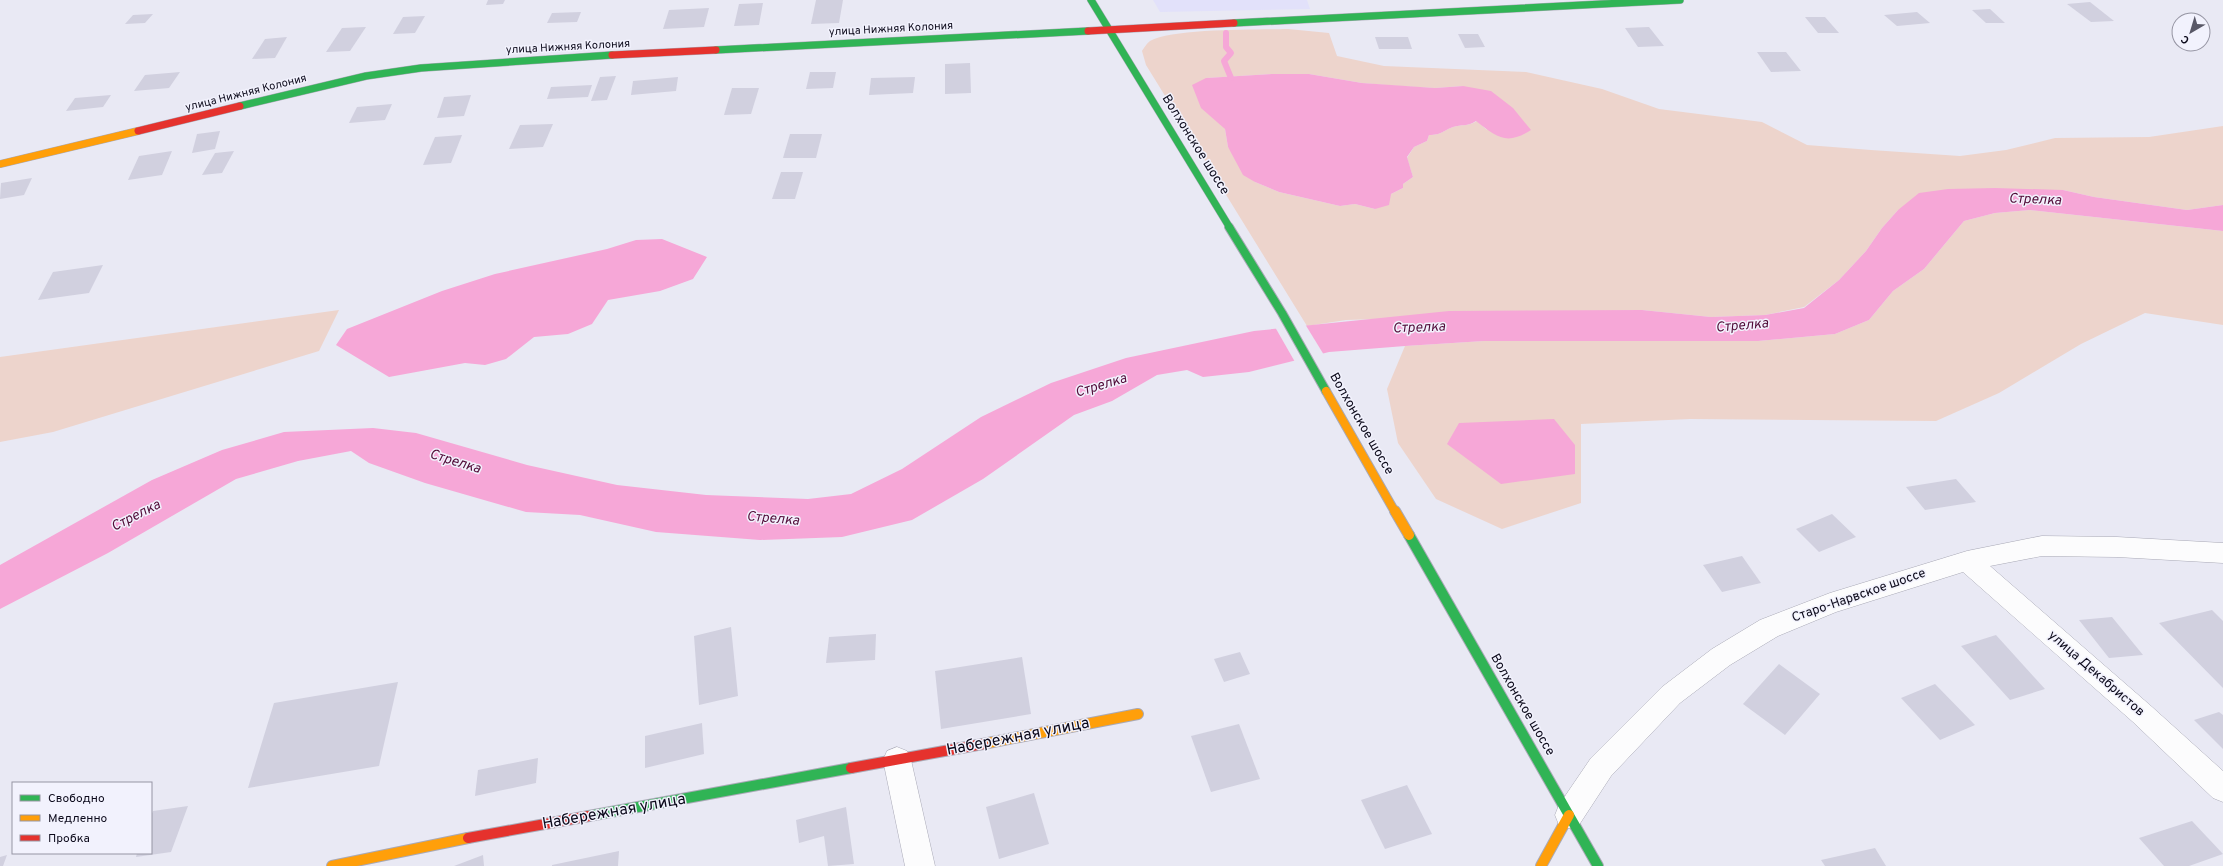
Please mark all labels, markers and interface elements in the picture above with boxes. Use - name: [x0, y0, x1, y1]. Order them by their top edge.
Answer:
- north arrow: [2171, 12, 2211, 52]
- street label: улица Нижняя Колония: [828, 19, 954, 39]
- text: С: [2178, 31, 2193, 47]
- street label: улица Нижняя Колония: [505, 37, 631, 57]
- street label: улица Нижняя Колония: [184, 71, 308, 115]
- street label: Волхонское шоссе: [1158, 92, 1232, 198]
- water label: Стрелка: [2008, 191, 2063, 209]
- water label: Стрелка: [1715, 315, 1770, 337]
- water label: Стрелка: [1392, 319, 1447, 337]
- water label: Стрелка: [1073, 370, 1130, 402]
- street label: Волхонское шоссе: [1325, 370, 1397, 478]
- water label: Стрелка: [427, 446, 484, 478]
- water label: Стрелка: [109, 496, 164, 536]
- water label: Стрелка: [746, 508, 801, 530]
- street label: Старо-Нарвское шоссе: [1790, 566, 1928, 626]
- street label: улица Декабристов: [2044, 628, 2148, 720]
- street label: Волхонское шоссе: [1486, 651, 1558, 759]
- street label: Набережная улица: [945, 713, 1091, 761]
- legend: [12, 782, 152, 854]
- street label: Набережная улица: [541, 790, 687, 834]
- text: Свободно: [48, 791, 105, 807]
- text: Медленно: [48, 811, 108, 827]
- text: Пробка: [48, 831, 90, 847]

